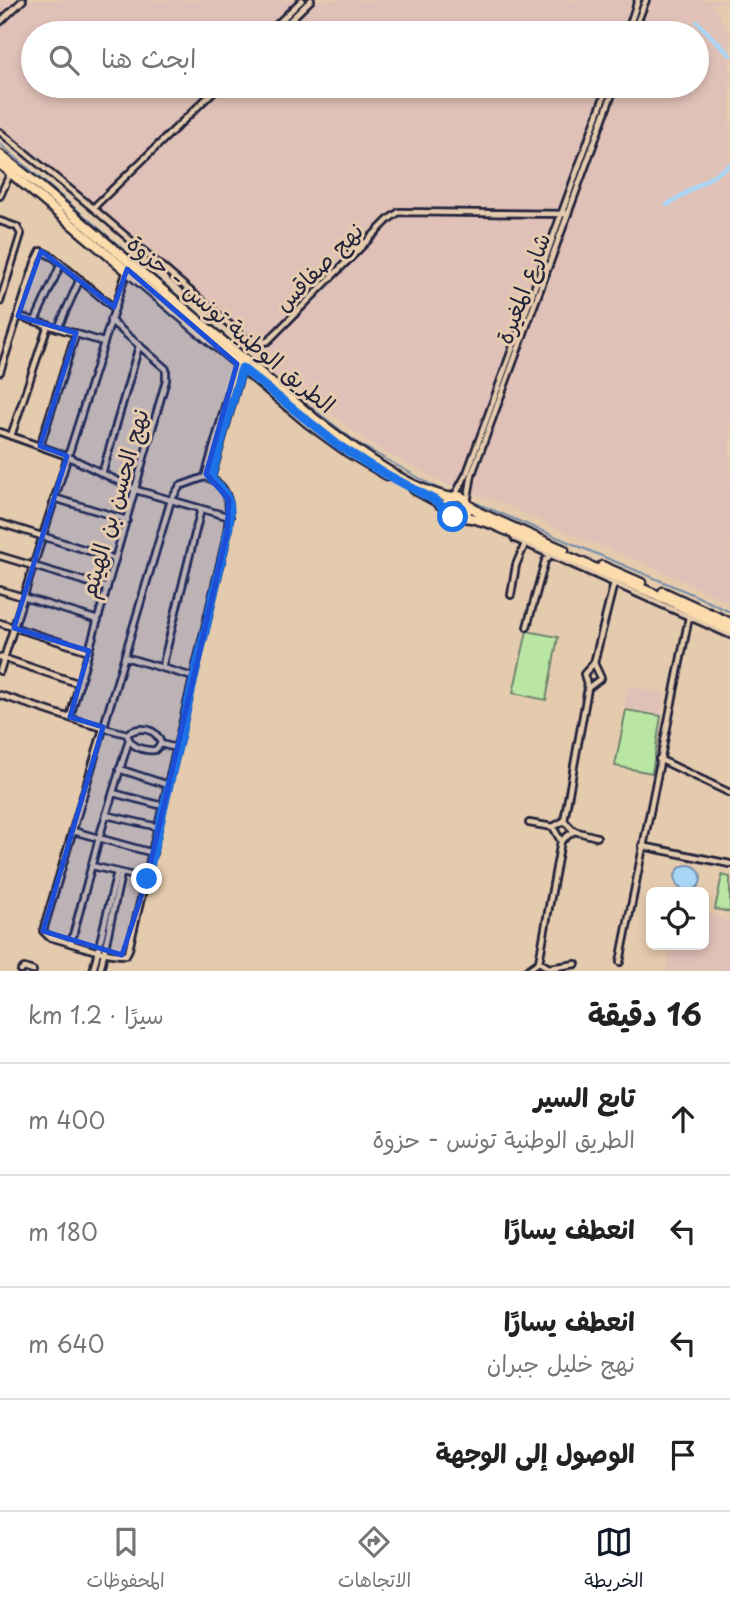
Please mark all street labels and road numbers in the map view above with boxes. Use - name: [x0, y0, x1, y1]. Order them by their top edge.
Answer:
- street label: نهج صفاقس: [265, 213, 371, 319]
- street label: الطريق الوطنية تونس - حزوة: [120, 225, 344, 421]
- street label: شارع المغيرة: [486, 228, 558, 348]
- street label: نهج الحسن بن الهيثم: [69, 404, 159, 602]

